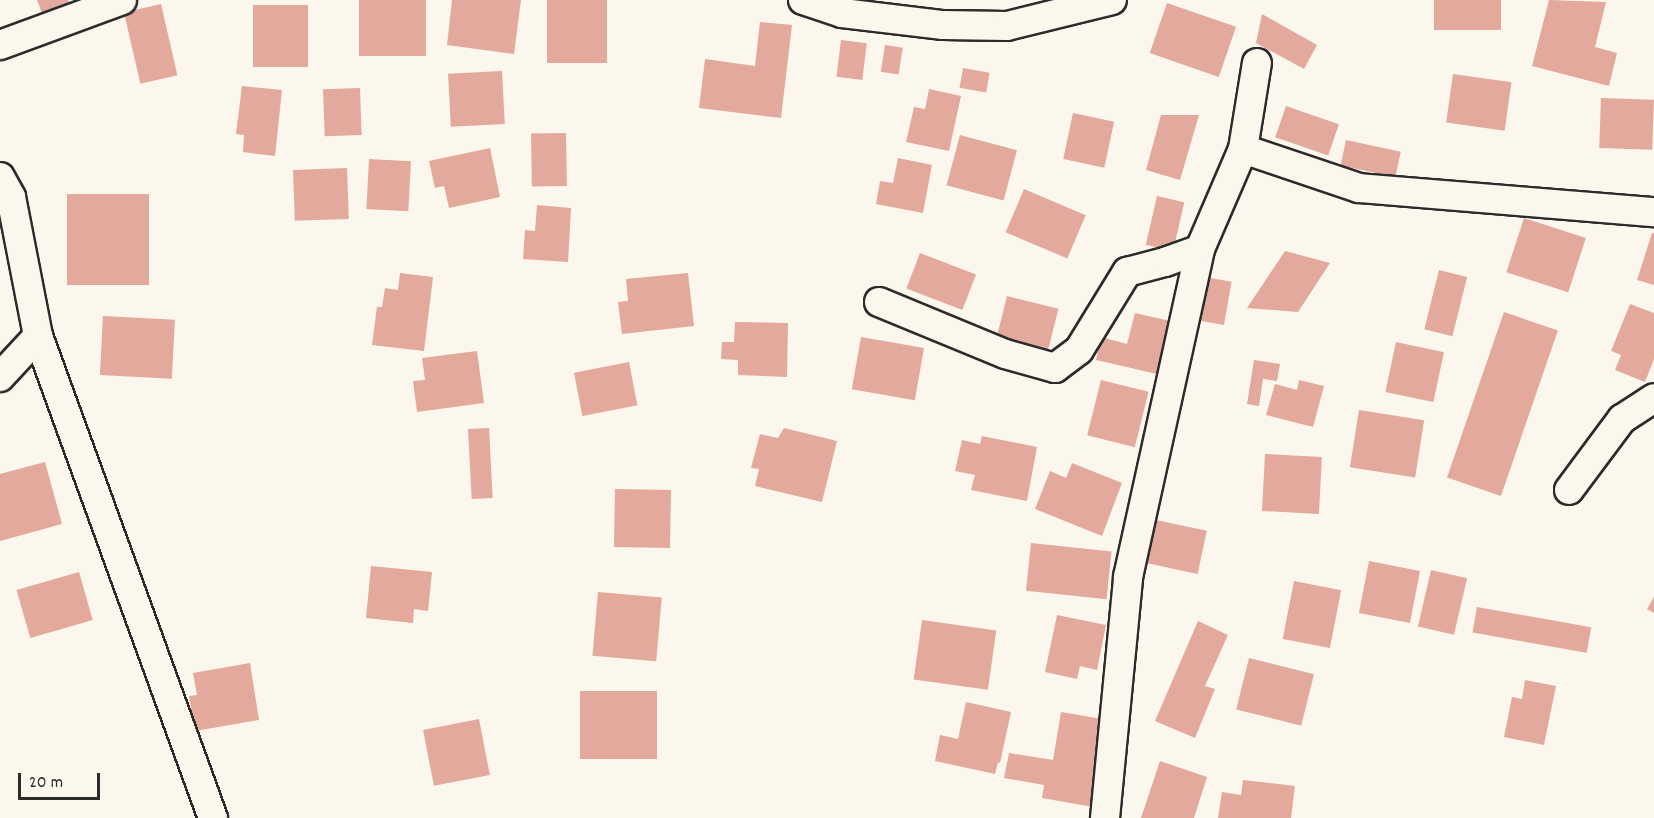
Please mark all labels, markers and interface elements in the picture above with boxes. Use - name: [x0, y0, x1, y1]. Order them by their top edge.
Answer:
- scale bar: [21, 761, 104, 799]
- text: 20 m: [29, 771, 63, 796]

